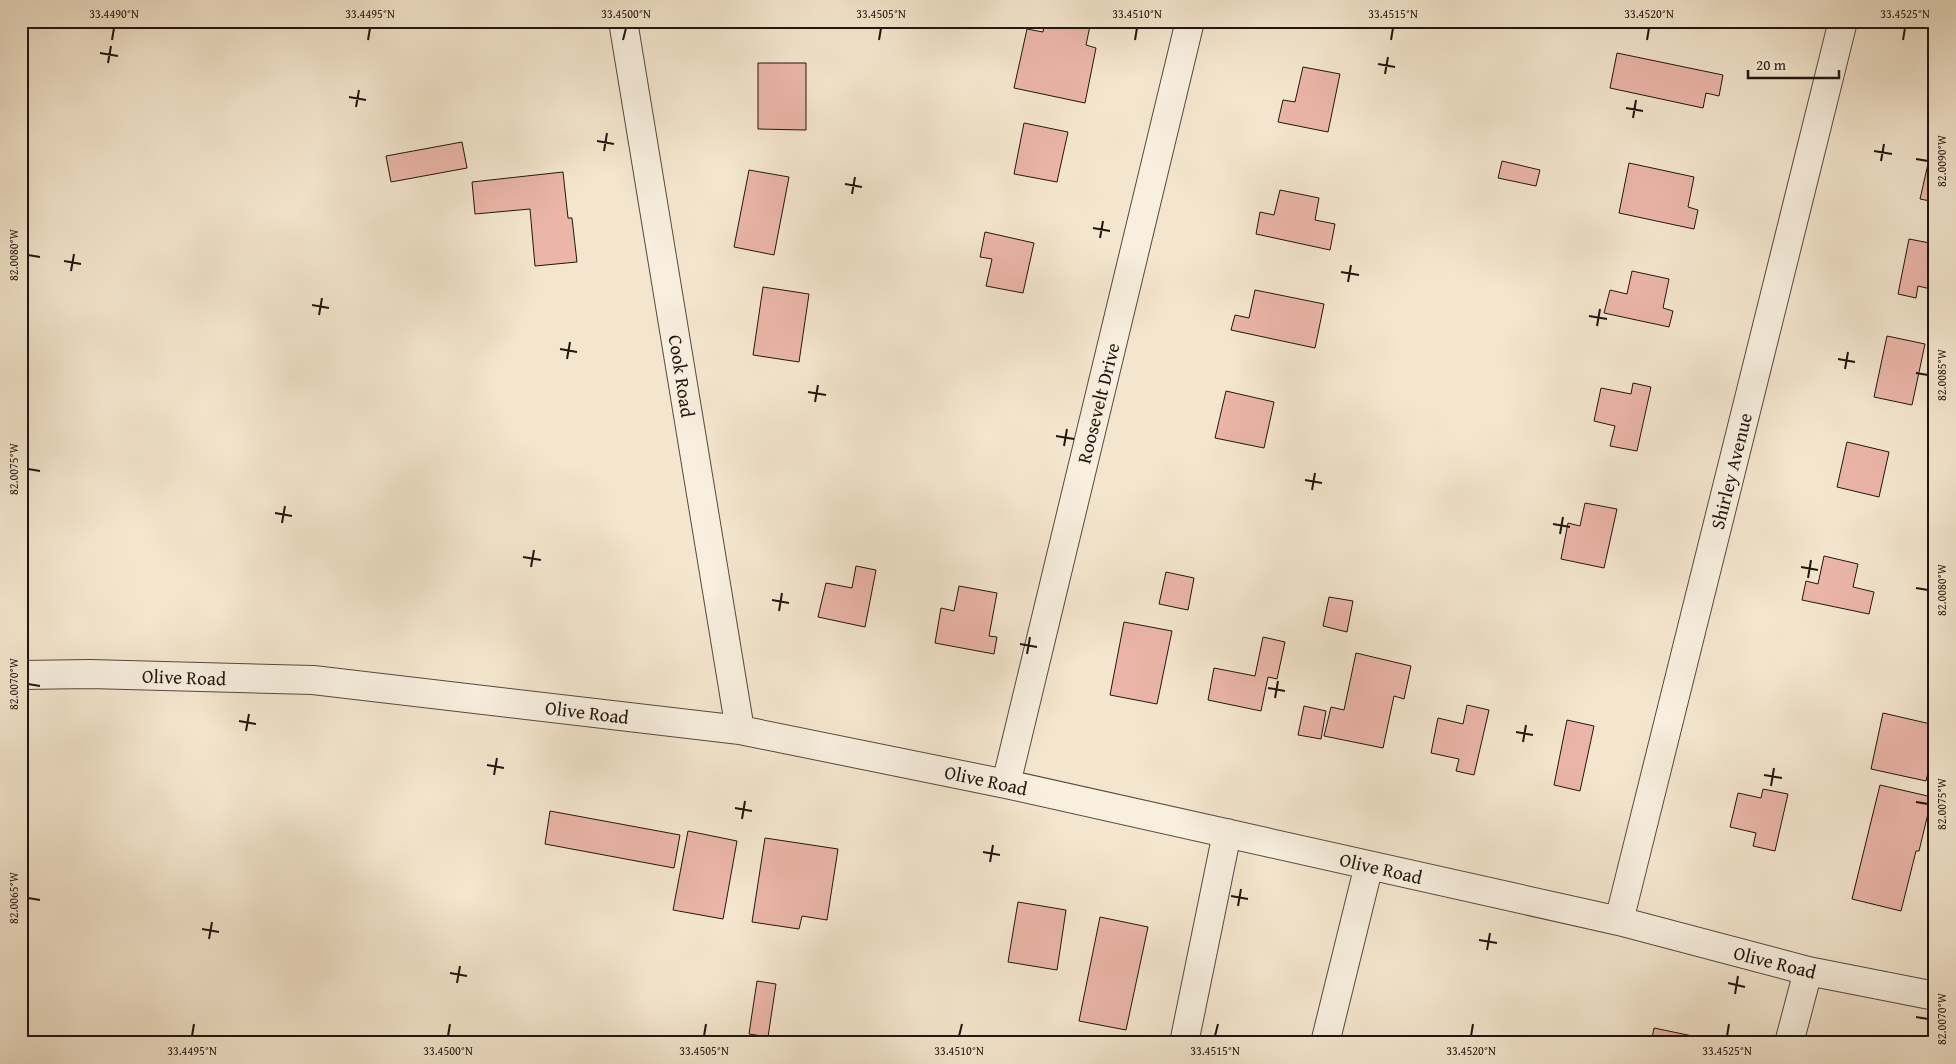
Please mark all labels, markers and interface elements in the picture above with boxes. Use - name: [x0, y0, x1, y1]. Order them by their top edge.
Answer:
- text: 33.4490°N: [89, 5, 139, 22]
- text: 33.4495°N: [345, 5, 395, 22]
- text: 33.4500°N: [601, 5, 651, 22]
- text: 33.4505°N: [856, 5, 906, 22]
- text: 33.4510°N: [1112, 5, 1162, 22]
- text: 33.4515°N: [1368, 5, 1418, 22]
- text: 33.4520°N: [1624, 5, 1674, 22]
- text: 33.4525°N: [1880, 5, 1930, 22]
- scale bar: [1748, 48, 1840, 80]
- text: 20 m: [1756, 54, 1787, 75]
- text: 82.0090°W: [1933, 134, 1950, 187]
- text: 82.0080°W: [5, 228, 22, 281]
- street label: Cook Road: [662, 333, 702, 420]
- street label: Roosevelt Drive: [1069, 340, 1127, 466]
- text: 82.0085°W: [1933, 348, 1950, 401]
- street label: Shirley Avenue: [1703, 410, 1759, 532]
- text: 82.0075°W: [5, 442, 22, 495]
- text: 82.0080°W: [1933, 563, 1950, 616]
- text: 82.0070°W: [5, 657, 22, 710]
- street label: Olive Road: [141, 662, 227, 692]
- street label: Olive Road: [544, 693, 631, 731]
- street label: Olive Road: [942, 758, 1031, 803]
- text: 82.0075°W: [1933, 777, 1950, 830]
- street label: Olive Road: [1337, 845, 1426, 891]
- text: 82.0065°W: [5, 871, 22, 924]
- street label: Olive Road: [1731, 938, 1820, 986]
- text: 82.0070°W: [1933, 992, 1950, 1045]
- text: 33.4495°N: [167, 1042, 217, 1059]
- text: 33.4500°N: [423, 1042, 473, 1059]
- text: 33.4505°N: [679, 1042, 729, 1059]
- text: 33.4510°N: [934, 1042, 984, 1059]
- text: 33.4515°N: [1190, 1042, 1240, 1059]
- text: 33.4520°N: [1446, 1042, 1496, 1059]
- text: 33.4525°N: [1702, 1042, 1752, 1059]

